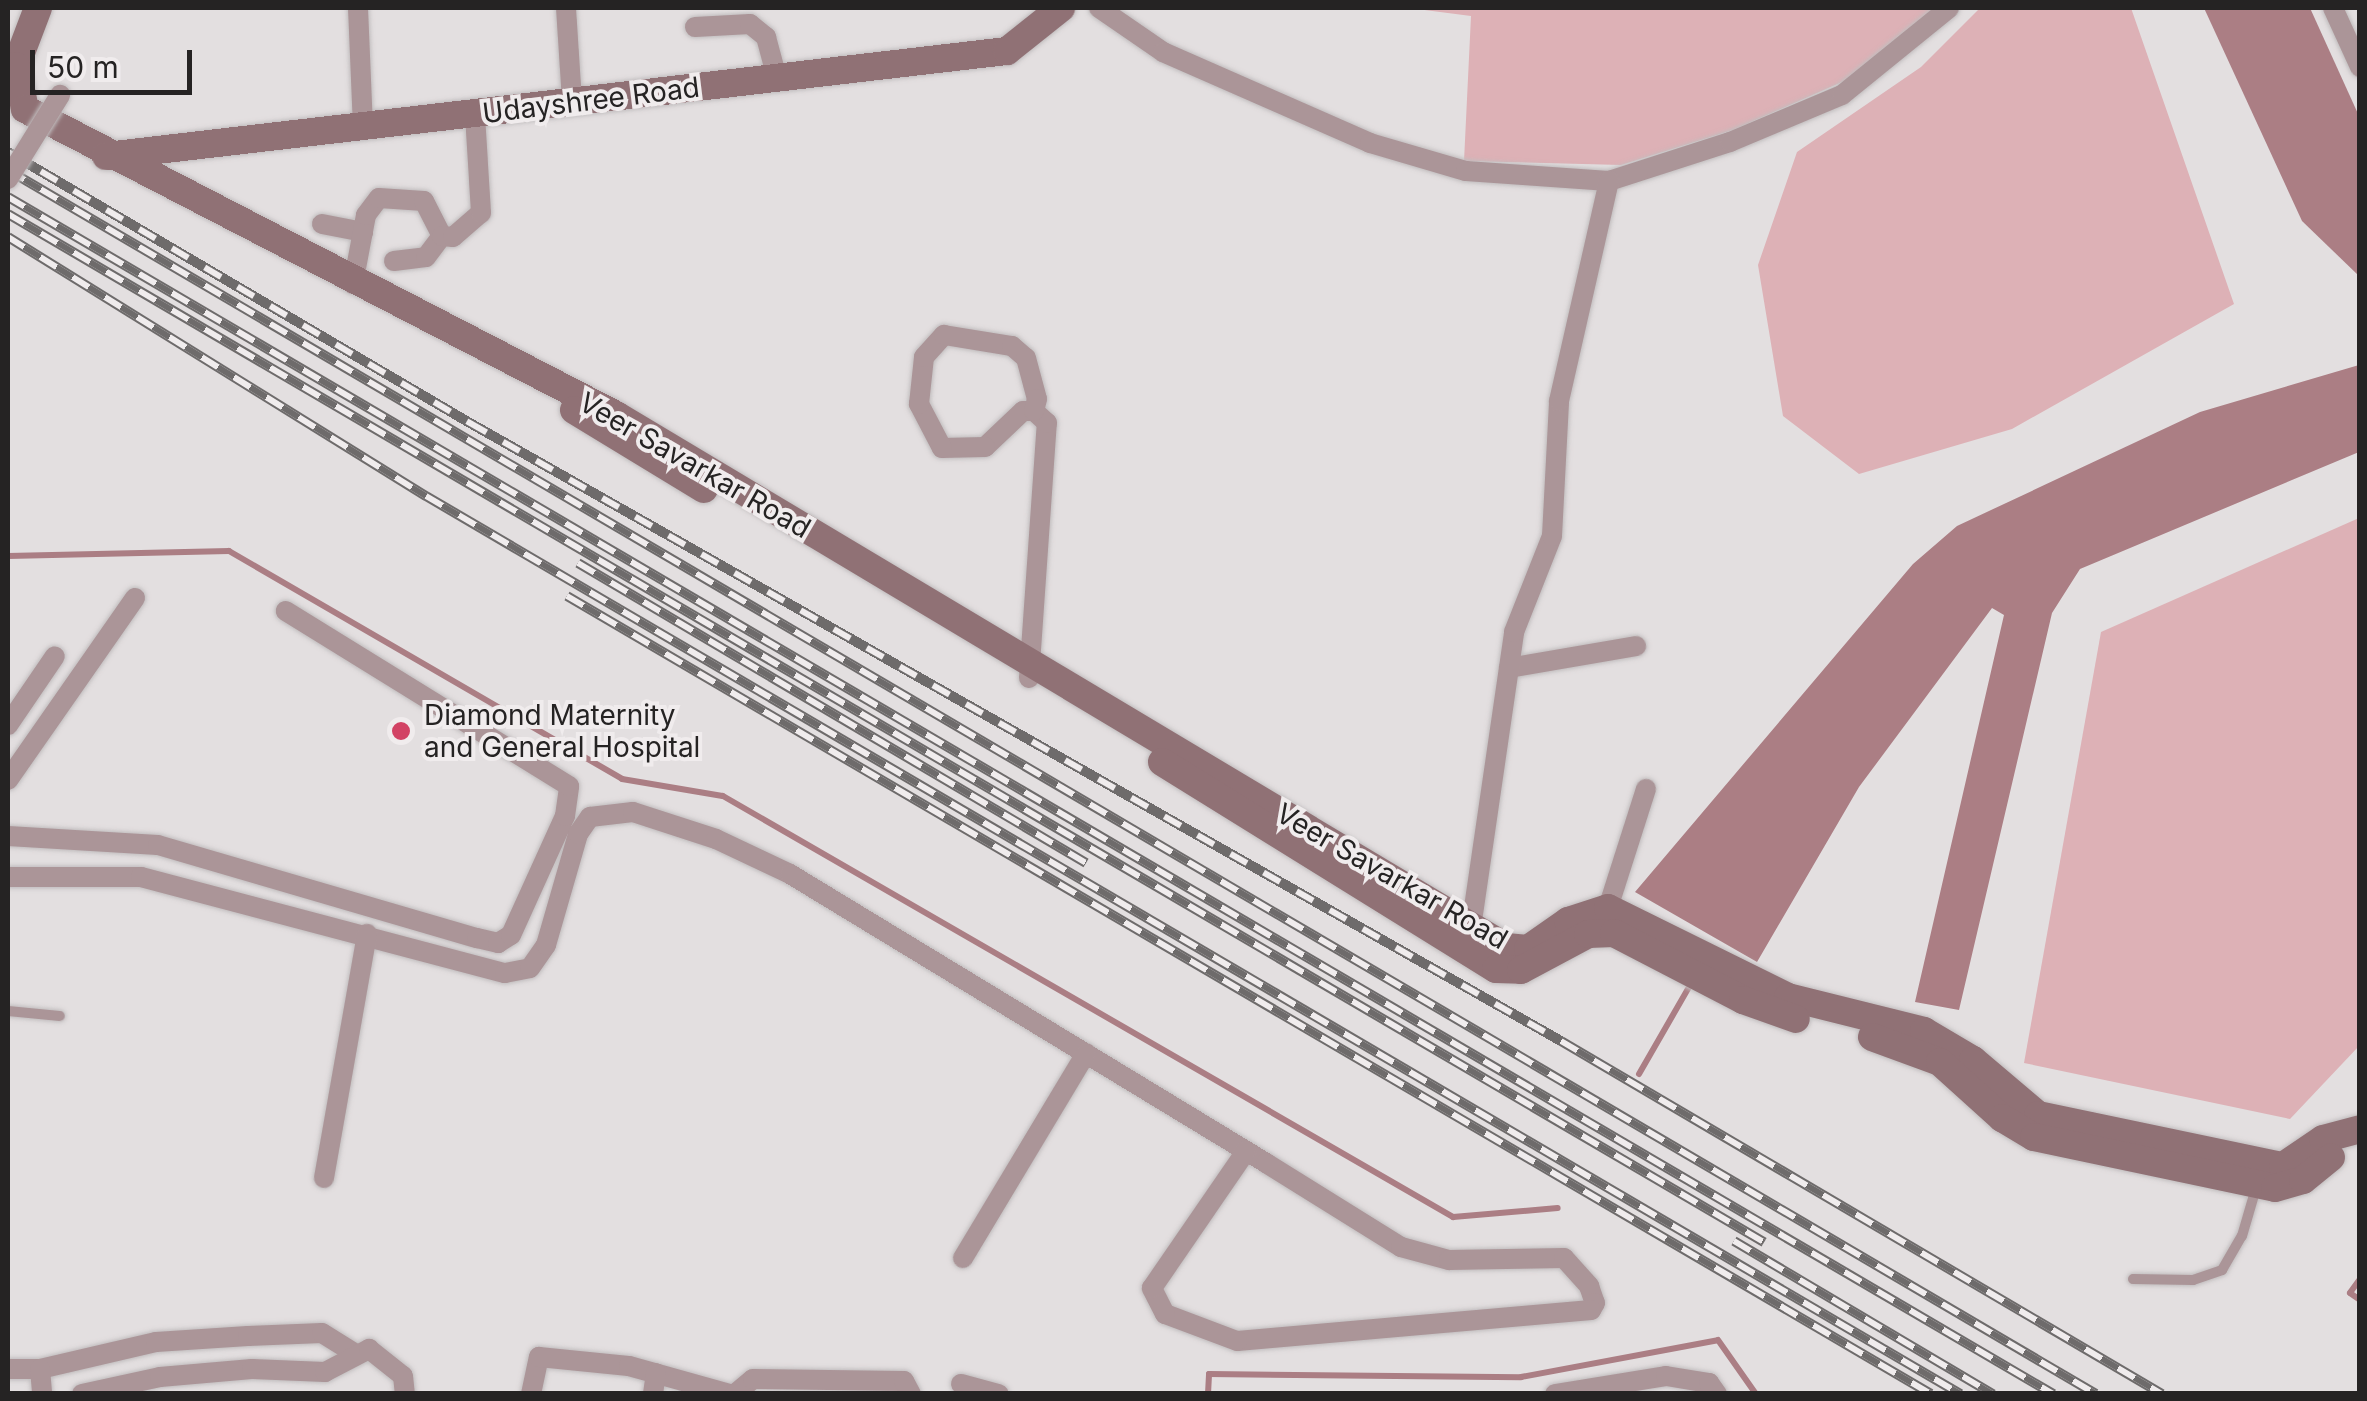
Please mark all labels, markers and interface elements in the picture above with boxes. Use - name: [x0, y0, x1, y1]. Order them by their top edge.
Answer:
- scale bar: [35, 30, 198, 92]
- text: 50 m: [47, 49, 119, 85]
- street label: Udayshree Road: [481, 70, 701, 130]
- street label: Veer Savarkar Road: [573, 385, 817, 545]
- place label: Diamond Maternity and General Hospital: [424, 698, 700, 764]
- marker: Diamond Maternity and General Hospital: [388, 718, 414, 744]
- street label: Veer Savarkar Road: [1270, 796, 1514, 956]

